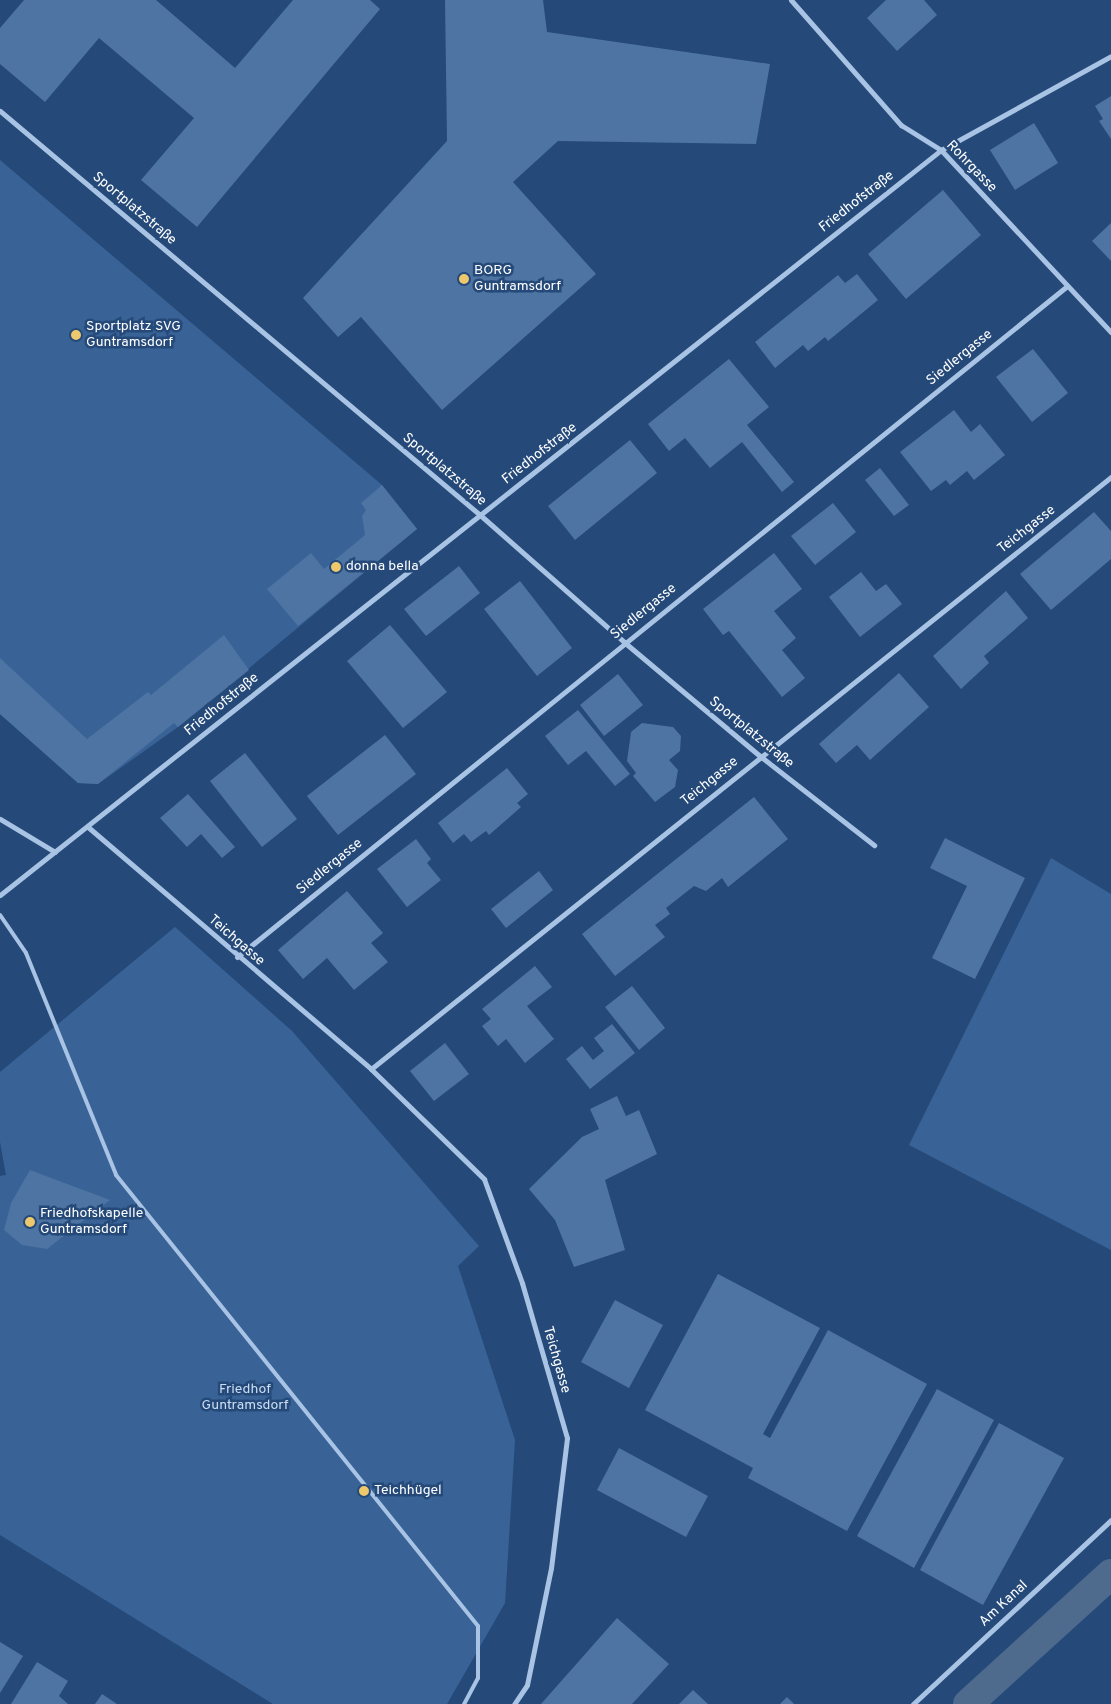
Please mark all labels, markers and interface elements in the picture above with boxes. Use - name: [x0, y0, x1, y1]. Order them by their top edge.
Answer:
- street label: Rohrgasse: [942, 137, 1000, 197]
- street label: Friedhofstraße: [816, 168, 898, 236]
- street label: Sportplatzstraße: [89, 169, 179, 249]
- place label: BORG Guntramsdorf: [474, 263, 561, 296]
- marker: BORG Guntramsdorf: [458, 273, 470, 285]
- place label: Sportplatz SVG Guntramsdorf: [86, 319, 181, 352]
- street label: Siedlergasse: [924, 326, 996, 390]
- marker: Sportplatz SVG Guntramsdorf: [70, 329, 82, 341]
- street label: Friedhofstraße: [499, 420, 581, 488]
- street label: Sportplatzstraße: [399, 430, 489, 510]
- street label: Teichgasse: [995, 502, 1059, 558]
- place label: donna bella: [346, 559, 419, 575]
- marker: donna bella: [330, 561, 342, 573]
- street label: Siedlergasse: [608, 580, 680, 644]
- street label: Friedhofstraße: [182, 670, 262, 740]
- street label: Sportplatzstraße: [705, 694, 797, 772]
- street label: Teichgasse: [678, 754, 742, 810]
- street label: Siedlergasse: [294, 835, 366, 899]
- street label: Teichgasse: [204, 912, 268, 970]
- place label: Friedhofskapelle Guntramsdorf: [40, 1206, 143, 1238]
- marker: Friedhofskapelle Guntramsdorf: [24, 1216, 36, 1228]
- street label: Teichgasse: [538, 1325, 574, 1395]
- park label: Friedhof Guntramsdorf: [202, 1382, 288, 1414]
- place label: Teichhügel: [374, 1483, 442, 1499]
- marker: Teichhügel: [358, 1485, 370, 1497]
- street label: Am Kanal: [976, 1577, 1032, 1631]

